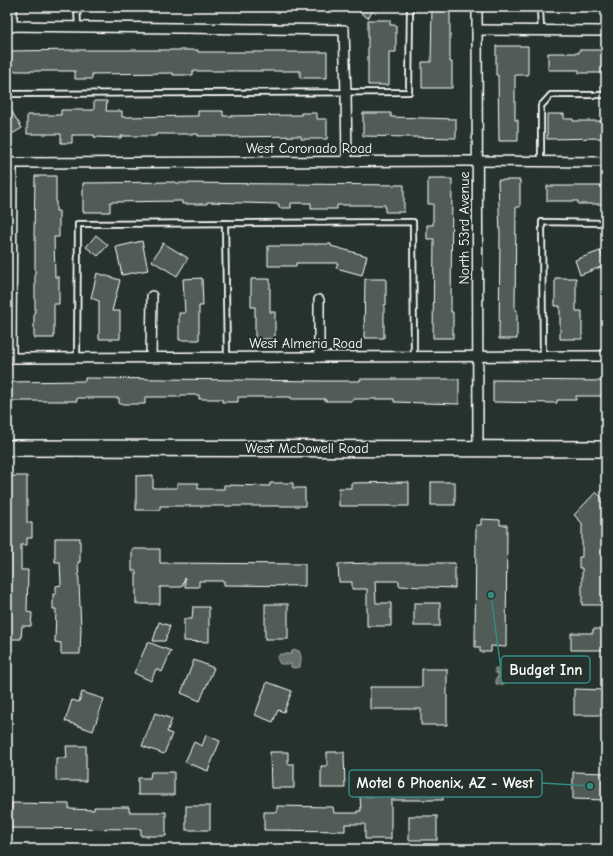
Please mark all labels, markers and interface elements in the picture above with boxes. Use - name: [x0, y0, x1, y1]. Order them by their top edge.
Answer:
- street label: West Coronado Road: [246, 140, 372, 157]
- street label: North 53rd Avenue: [456, 172, 473, 284]
- street label: West Almeria Road: [249, 335, 363, 352]
- street label: West McDowell Road: [245, 440, 369, 457]
- callout: Budget Inn: [501, 656, 590, 683]
- text: Budget Inn: [510, 661, 582, 679]
- callout: Motel 6 Phoenix, AZ - West: [349, 770, 542, 797]
- text: Motel 6 Phoenix, AZ - West: [357, 774, 534, 792]

